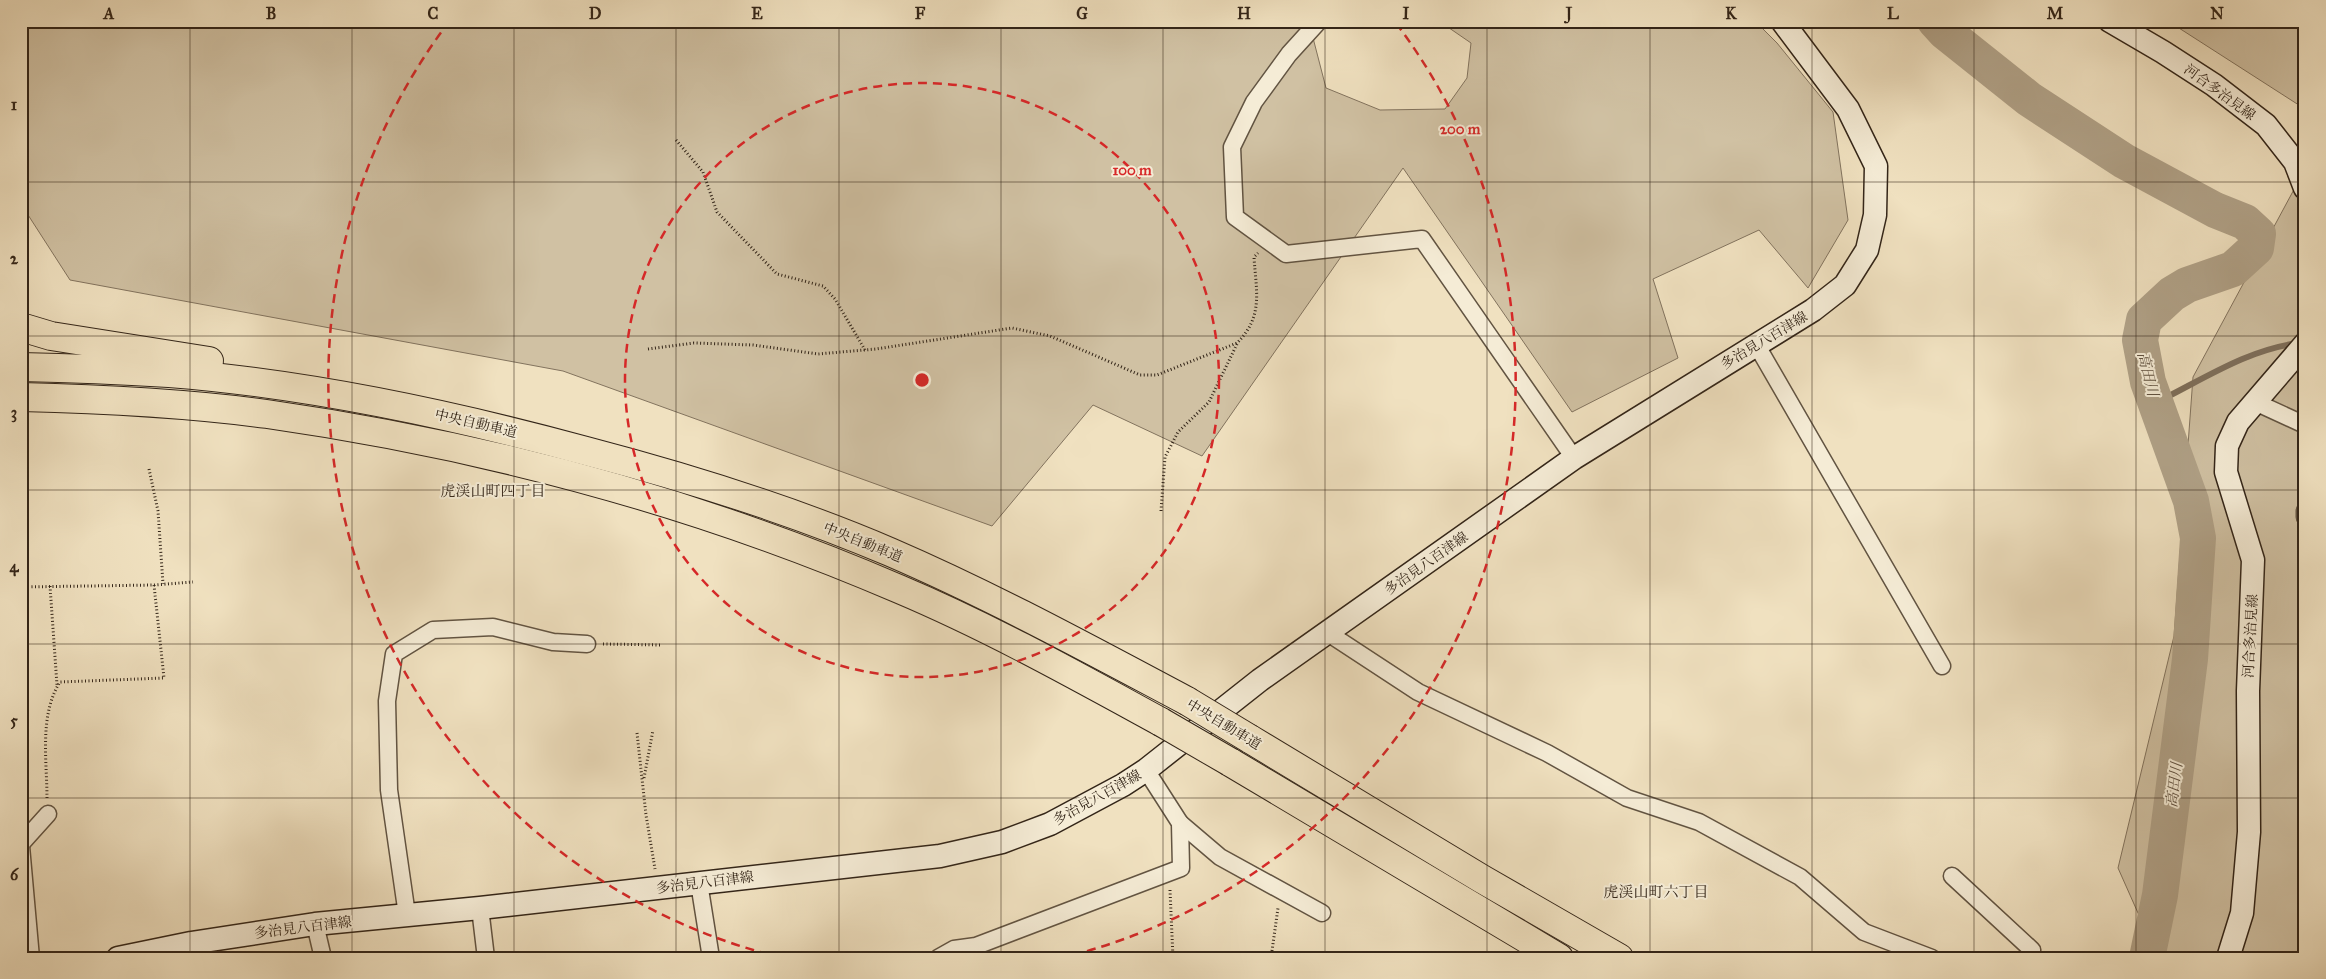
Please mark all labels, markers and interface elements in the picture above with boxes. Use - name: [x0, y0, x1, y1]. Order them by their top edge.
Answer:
- text: A: [103, 4, 115, 23]
- text: B: [266, 4, 276, 23]
- text: C: [428, 4, 439, 23]
- text: D: [589, 4, 602, 23]
- text: E: [751, 4, 763, 23]
- text: F: [915, 4, 926, 23]
- text: G: [1076, 4, 1088, 23]
- text: H: [1237, 4, 1251, 23]
- text: I: [1403, 4, 1410, 23]
- text: J: [1564, 4, 1573, 24]
- text: K: [1725, 4, 1737, 23]
- text: L: [1887, 4, 1899, 23]
- text: M: [2047, 4, 2064, 23]
- text: N: [2210, 4, 2224, 23]
- street label: 河合多治見線: [2181, 61, 2259, 124]
- text: 1: [11, 95, 18, 114]
- text: 200 m: [1440, 120, 1481, 138]
- text: 100 m: [1112, 161, 1152, 179]
- text: 2: [10, 249, 19, 268]
- street label: 多治見八百津線: [1718, 308, 1811, 373]
- water label: 高田川: [2134, 350, 2163, 400]
- centre of rings: [913, 371, 931, 389]
- text: 3: [11, 403, 17, 423]
- street label: 中央自動車道: [433, 406, 519, 441]
- district label: 虎渓山町四丁目: [440, 482, 546, 500]
- street label: 中央自動車道: [821, 519, 905, 566]
- street label: 多治見八百津線: [1381, 528, 1471, 598]
- text: 4: [10, 557, 20, 577]
- street label: 河合多治見線: [2240, 594, 2261, 678]
- street label: 中央自動車道: [1183, 696, 1264, 753]
- text: 5: [10, 711, 18, 730]
- water label: 高田川: [2162, 760, 2186, 808]
- street label: 多治見八百津線: [1050, 766, 1144, 829]
- text: 6: [10, 865, 19, 884]
- street label: 多治見八百津線: [655, 868, 755, 897]
- district label: 虎渓山町六丁目: [1603, 883, 1709, 901]
- street label: 多治見八百津線: [253, 913, 353, 942]

